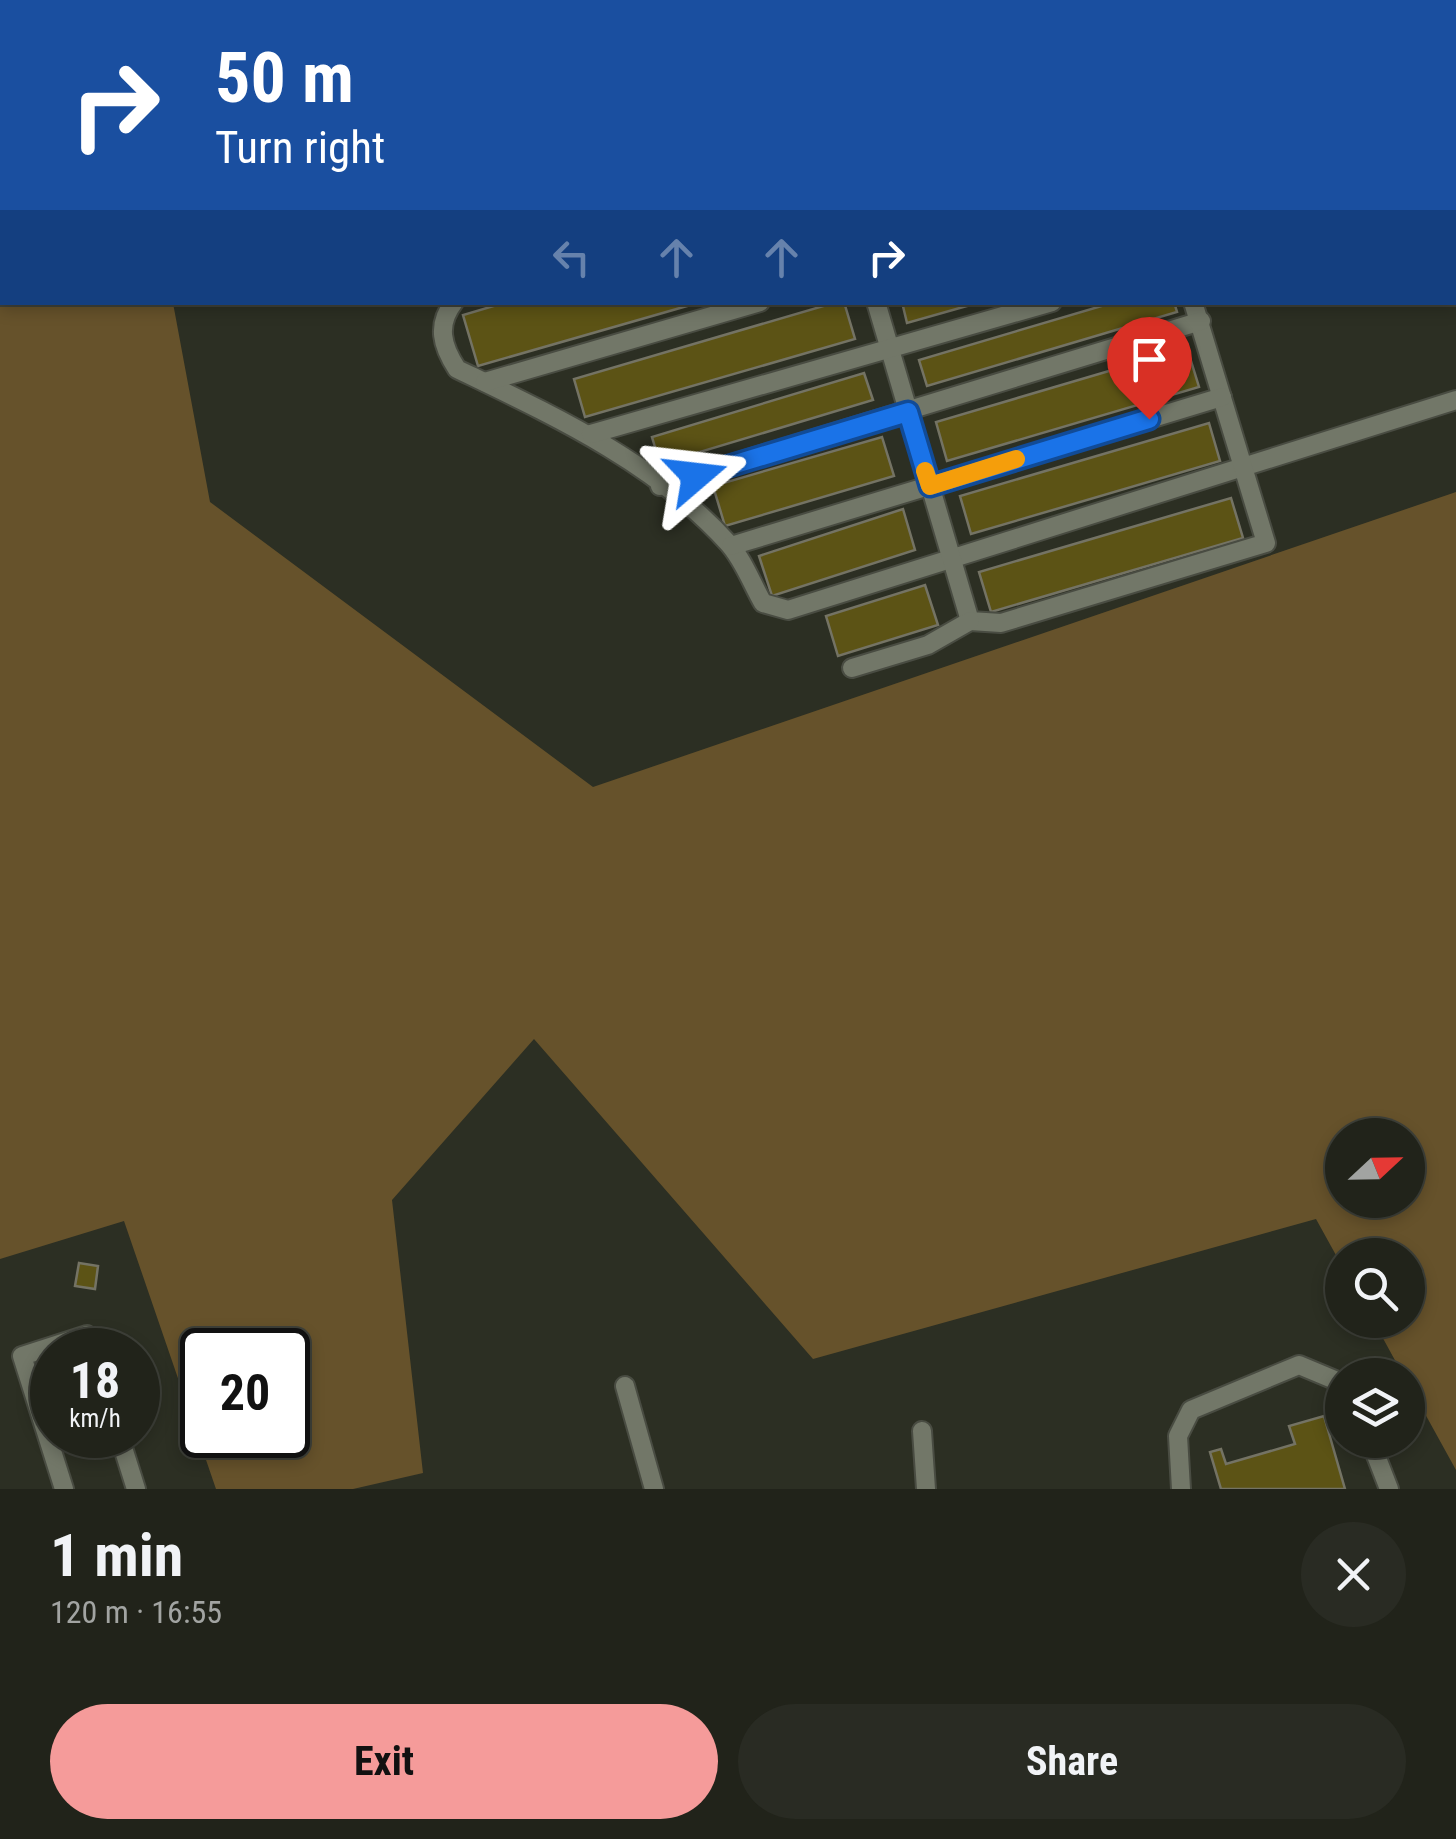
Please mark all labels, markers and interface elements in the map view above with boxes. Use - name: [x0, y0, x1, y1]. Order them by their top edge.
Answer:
- text: 50 m: [215, 37, 354, 119]
- icon: right: [50, 40, 180, 170]
- text: Turn right: [215, 121, 385, 174]
- icon: left: [544, 230, 599, 285]
- icon: ahead: [649, 230, 704, 285]
- icon: ahead: [754, 230, 809, 285]
- icon: right: [859, 230, 914, 285]
- pin: [1107, 317, 1192, 420]
- icon: arrive: [1122, 332, 1177, 387]
- position arrow: [644, 424, 748, 528]
- north arrow: [1325, 1118, 1425, 1218]
- map controls: [1325, 1118, 1425, 1458]
- button: search: [1325, 1238, 1425, 1338]
- speed limit sign: 20: [180, 1328, 310, 1458]
- text: 18: [70, 1352, 120, 1410]
- button: layers: [1325, 1358, 1425, 1458]
- text: km/h: [69, 1404, 121, 1433]
- text: 1 min: [50, 1520, 183, 1591]
- button: close: [1301, 1522, 1406, 1627]
- text: 120 m · 16:55: [50, 1593, 222, 1631]
- button: Exit: [50, 1704, 718, 1819]
- button: Share: [738, 1704, 1406, 1819]

